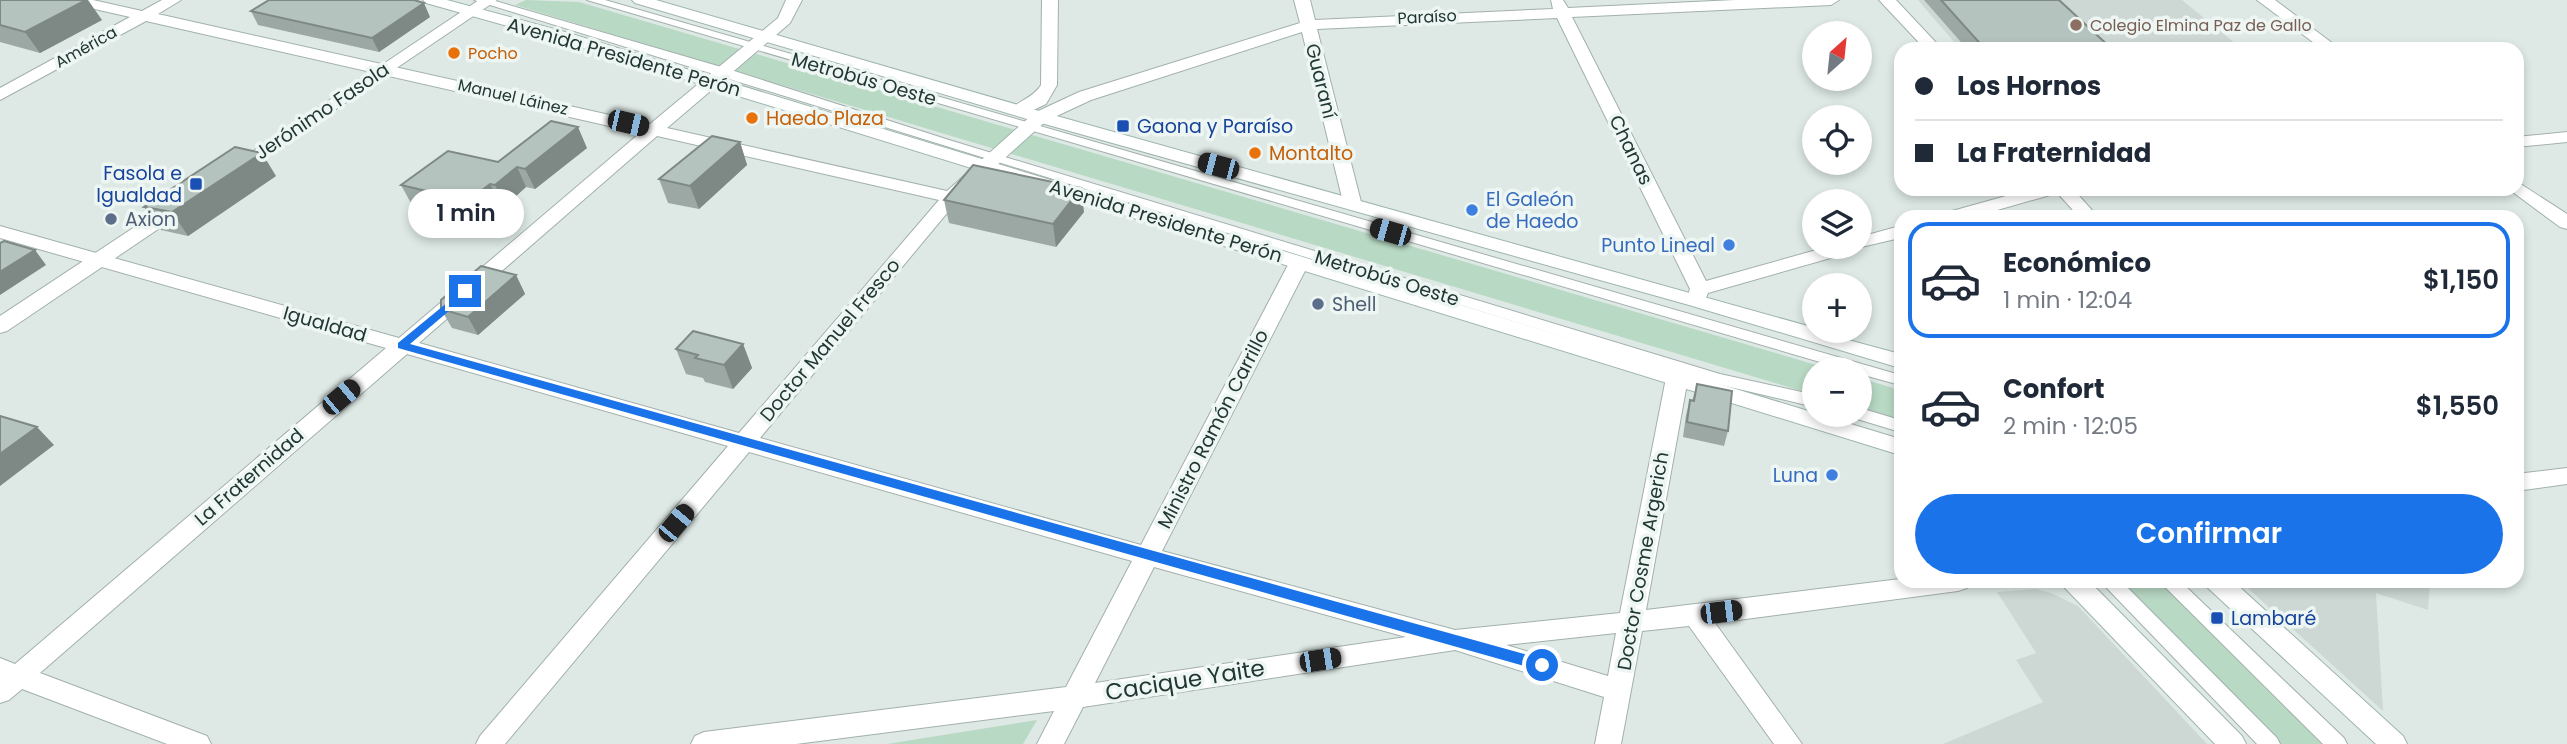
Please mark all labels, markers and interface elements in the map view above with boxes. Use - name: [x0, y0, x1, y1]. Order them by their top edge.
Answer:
- street label: Paraíso: [1397, 4, 1457, 30]
- street label: Avenida Presidente Perón: [504, 11, 744, 103]
- place label: Colegio Elmina Paz de Gallo: [2090, 14, 2312, 37]
- marker: Colegio Elmina Paz de Gallo: [2068, 17, 2084, 33]
- street label: América: [51, 21, 121, 73]
- north arrow: [1802, 21, 1872, 91]
- map controls: [1802, 21, 1872, 427]
- street label: Guaraní: [1299, 41, 1343, 122]
- place label: Pocho: [468, 42, 518, 65]
- marker: Pocho: [446, 45, 462, 61]
- street label: Metrobús Oeste: [788, 45, 940, 113]
- street label: Jerónimo Fasola: [249, 56, 395, 166]
- text: Los Hornos: [1957, 68, 2101, 104]
- street label: Manuel Láinez: [456, 73, 570, 121]
- place label: Haedo Plaza: [766, 105, 884, 132]
- button: locate: [1802, 105, 1872, 175]
- car: [606, 108, 651, 138]
- marker: Haedo Plaza: [744, 110, 760, 126]
- street label: Chanas: [1603, 111, 1659, 189]
- place label: Gaona y Paraíso: [1137, 113, 1293, 140]
- marker: Gaona y Paraíso: [1115, 118, 1131, 134]
- text: La Fraternidad: [1957, 135, 2151, 171]
- place label: Montalto: [1269, 140, 1353, 167]
- marker: Montalto: [1247, 145, 1263, 161]
- car: [1195, 150, 1242, 182]
- place label: Fasola e Igualdad: [96, 160, 182, 209]
- street label: Avenida Presidente Perón: [1046, 173, 1286, 269]
- marker: Fasola e Igualdad: [188, 176, 204, 192]
- place label: El Galeón de Haedo: [1486, 186, 1578, 235]
- button: layers: [1802, 189, 1872, 259]
- callout: 1 min: [407, 190, 523, 238]
- text: 1 min: [436, 197, 496, 229]
- marker: El Galeón de Haedo: [1464, 202, 1480, 218]
- place label: Axion: [125, 206, 176, 233]
- marker: Axion: [103, 211, 119, 227]
- car: [1367, 216, 1414, 248]
- place label: Punto Lineal: [1601, 232, 1715, 259]
- marker: Punto Lineal: [1721, 237, 1737, 253]
- street label: Metrobús Oeste: [1312, 243, 1462, 313]
- text: Económico: [2003, 245, 2151, 281]
- icon: car: [1919, 249, 1982, 312]
- street label: Doctor Manuel Fresco: [754, 253, 906, 427]
- text: $1,150: [2423, 262, 2499, 298]
- button: +: [1802, 273, 1872, 343]
- route end: [449, 275, 481, 307]
- text: 1 min · 12:04: [2003, 284, 2132, 316]
- place label: Shell: [1332, 291, 1376, 318]
- marker: Shell: [1310, 296, 1326, 312]
- street label: Igualdad: [280, 299, 370, 349]
- street label: Ministro Ramón Carrillo: [1151, 325, 1275, 533]
- button: −: [1802, 357, 1872, 427]
- text: Confort: [2003, 371, 2105, 407]
- car: [319, 375, 364, 419]
- icon: car: [1919, 375, 1982, 438]
- text: $1,550: [2416, 388, 2499, 424]
- text: 2 min · 12:05: [2003, 410, 2138, 442]
- street label: La Fraternidad: [189, 422, 309, 532]
- street label: Doctor Cosme Argerich: [1610, 450, 1676, 672]
- place label: Luna: [1773, 462, 1818, 489]
- marker: Luna: [1824, 467, 1840, 483]
- button: Confirmar: [1915, 494, 2503, 574]
- car: [655, 500, 698, 546]
- car: [1699, 599, 1744, 625]
- place label: Lambaré: [2231, 605, 2316, 632]
- marker: Lambaré: [2209, 610, 2225, 626]
- car: [1298, 646, 1343, 674]
- route start: [1526, 649, 1558, 681]
- street label: Cacique Yaite: [1103, 652, 1267, 708]

